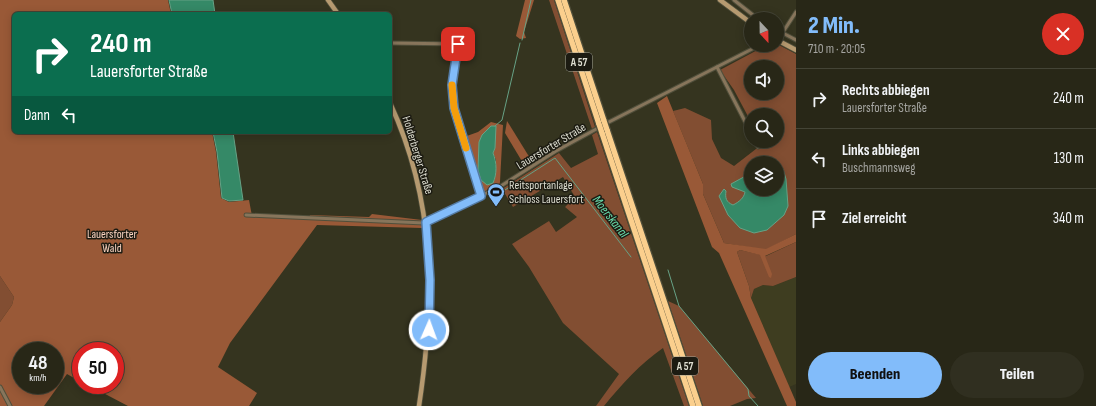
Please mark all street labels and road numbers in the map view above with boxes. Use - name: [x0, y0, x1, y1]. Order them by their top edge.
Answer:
- road number: A 57: [566, 53, 592, 71]
- street label: Holderberger Straße: [399, 114, 437, 196]
- street label: Lauersforter Straße: [514, 120, 589, 173]
- road number: A 57: [672, 357, 698, 375]

